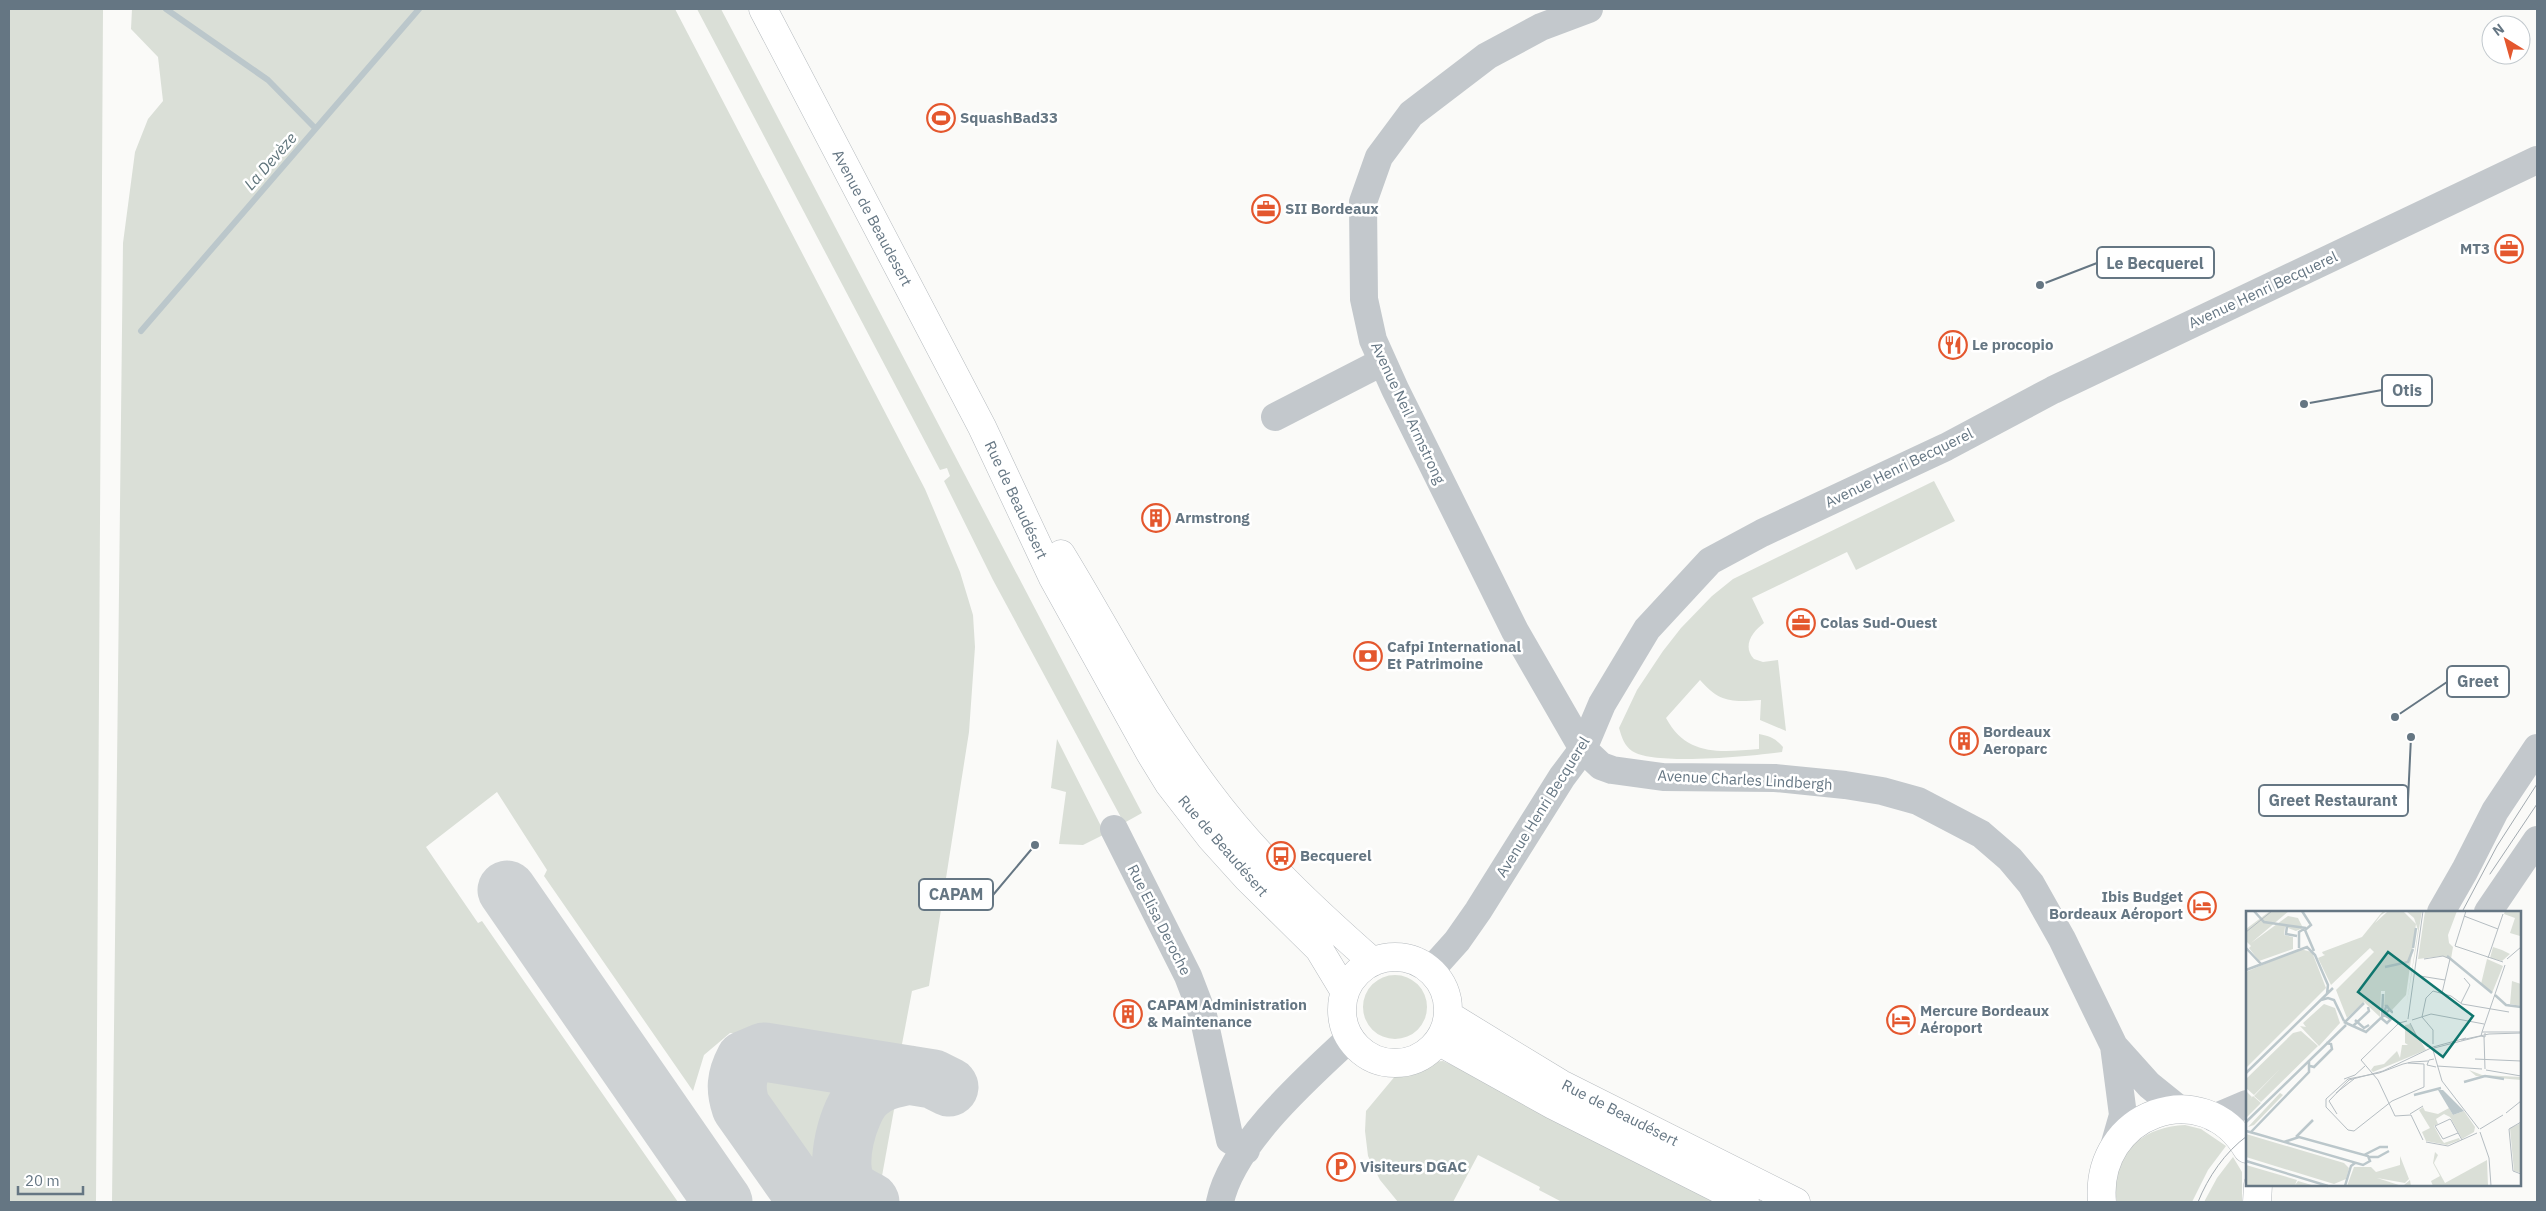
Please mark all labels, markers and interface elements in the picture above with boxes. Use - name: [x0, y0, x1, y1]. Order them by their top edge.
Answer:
- north arrow: [2481, 15, 2531, 65]
- text: N: [2489, 19, 2508, 40]
- sports icon: SquashBad33: [926, 103, 956, 133]
- place label: SquashBad33: [960, 108, 1058, 127]
- water label: La Devèze: [239, 128, 301, 194]
- street label: Avenue de Beaudesert: [828, 146, 917, 289]
- office icon: SII Bordeaux: [1251, 194, 1281, 224]
- place label: SII Bordeaux: [1285, 199, 1379, 218]
- office icon: MT3: [2494, 234, 2524, 264]
- place label: MT3: [2460, 239, 2490, 258]
- callout: Le Becquerel: [2097, 247, 2214, 278]
- street label: Avenue Henri Becquerel: [2185, 247, 2340, 332]
- text: Le Becquerel: [2106, 253, 2204, 273]
- restaurant icon: Le procopio: [1938, 330, 1968, 360]
- place label: Le procopio: [1972, 335, 2053, 354]
- street label: Avenue Neil Armstrong: [1367, 339, 1450, 487]
- callout: Otis: [2382, 375, 2432, 406]
- text: Otis: [2392, 380, 2422, 400]
- street label: Avenue Henri Becquerel: [1822, 423, 1976, 512]
- street label: Rue de Beaudésert: [981, 438, 1052, 562]
- building icon: Armstrong: [1141, 503, 1171, 533]
- place label: Armstrong: [1175, 508, 1250, 527]
- office icon: Colas Sud-Ouest: [1786, 608, 1816, 638]
- place label: Colas Sud-Ouest: [1820, 613, 1938, 632]
- place label: Cafpi International Et Patrimoine: [1387, 637, 1522, 673]
- bank icon: Cafpi International Et Patrimoine: [1353, 641, 1383, 671]
- callout: Greet: [2447, 666, 2509, 697]
- text: Greet: [2457, 671, 2499, 691]
- place label: Bordeaux Aeroparc: [1983, 722, 2051, 758]
- building icon: Bordeaux Aeroparc: [1949, 726, 1979, 756]
- street label: Avenue Henri Becquerel: [1491, 733, 1594, 881]
- street label: Avenue Charles Lindbergh: [1657, 765, 1833, 794]
- callout: Greet Restaurant: [2259, 785, 2408, 816]
- text: Greet Restaurant: [2268, 790, 2398, 810]
- street label: Rue de Beaudésert: [1174, 791, 1273, 900]
- bus stop icon: Becquerel: [1266, 841, 1296, 871]
- place label: Becquerel: [1300, 846, 1372, 865]
- street label: Rue Elisa Deroche: [1123, 861, 1196, 978]
- callout: CAPAM: [919, 879, 993, 910]
- text: CAPAM: [929, 884, 983, 904]
- place label: Ibis Budget Bordeaux Aéroport: [2049, 887, 2183, 923]
- hotel icon: Ibis Budget Bordeaux Aéroport: [2187, 891, 2217, 921]
- inset map: [2246, 911, 2521, 1186]
- place label: CAPAM Administration & Maintenance: [1147, 995, 1307, 1031]
- building icon: CAPAM Administration & Maintenance: [1113, 999, 1143, 1029]
- place label: Mercure Bordeaux Aéroport: [1920, 1001, 2050, 1037]
- hotel icon: Mercure Bordeaux Aéroport: [1886, 1005, 1916, 1035]
- street label: Rue de Beaudésert: [1559, 1075, 1682, 1150]
- parking icon: Visiteurs DGAC: [1326, 1152, 1356, 1182]
- place label: Visiteurs DGAC: [1360, 1157, 1467, 1176]
- scale bar: [18, 1164, 82, 1196]
- text: 20 m: [25, 1171, 60, 1190]

